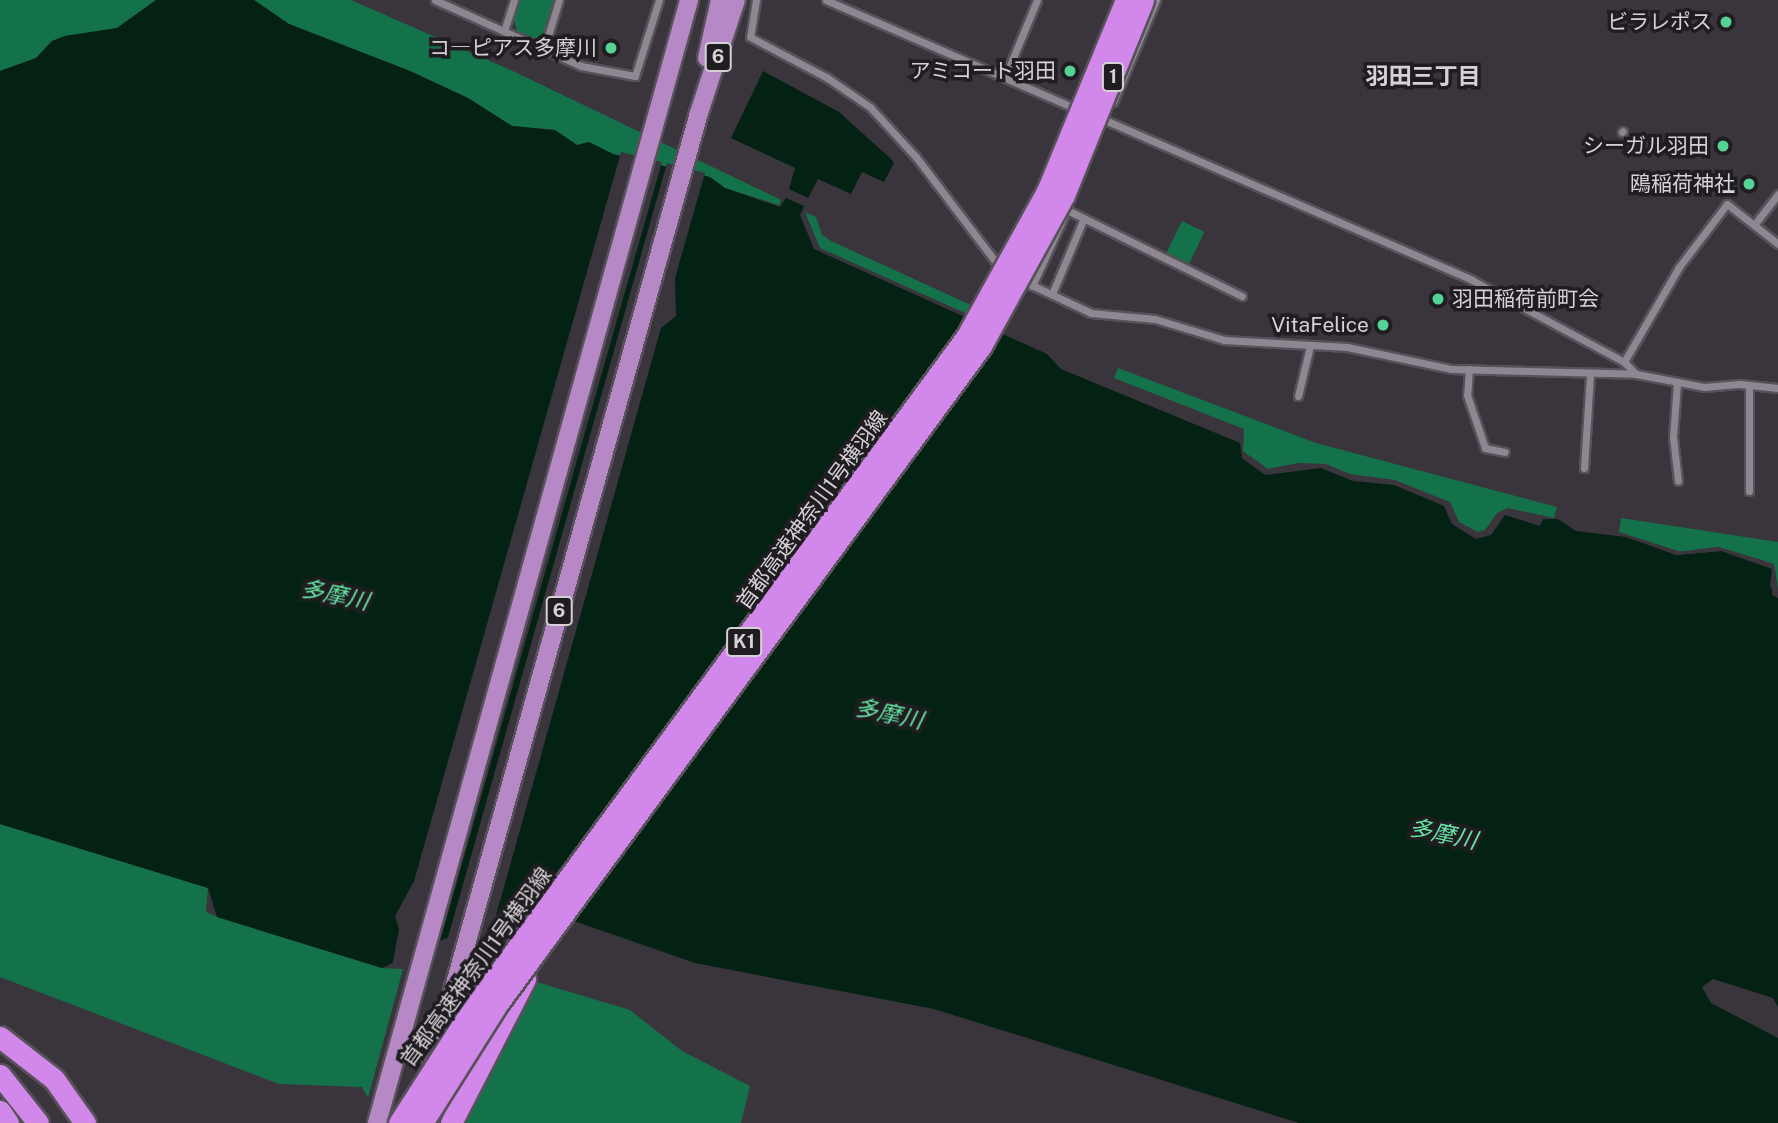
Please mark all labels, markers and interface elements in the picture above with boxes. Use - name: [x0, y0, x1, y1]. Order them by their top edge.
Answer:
- place label: ビラレポス: [1607, 9, 1712, 35]
- marker: ビラレポス: [1718, 14, 1734, 30]
- place label: コ―ピアス多摩川: [429, 35, 597, 61]
- marker: コ―ピアス多摩川: [603, 40, 619, 56]
- road number: 6: [704, 41, 732, 72]
- place label: アミコート羽田: [909, 58, 1056, 84]
- road number: 1: [1101, 61, 1125, 92]
- district label: 羽田三丁目: [1366, 62, 1480, 90]
- marker: アミコート羽田: [1062, 63, 1078, 79]
- place label: シーガル羽田: [1583, 133, 1709, 159]
- marker: シーガル羽田: [1715, 138, 1731, 154]
- place label: 鴎稲荷神社: [1630, 171, 1735, 197]
- marker: 鴎稲荷神社: [1741, 176, 1757, 192]
- place label: 羽田稲荷前町会: [1452, 286, 1599, 312]
- marker: 羽田稲荷前町会: [1430, 291, 1446, 307]
- place label: VitaFelice: [1271, 312, 1369, 338]
- marker: VitaFelice: [1375, 317, 1391, 333]
- street label: 首都高速神奈川1号横羽線: [731, 406, 893, 614]
- water label: 多摩川: [298, 574, 372, 616]
- road number: 6: [545, 596, 573, 626]
- road number: K1: [725, 626, 763, 657]
- water label: 多摩川: [852, 693, 926, 735]
- water label: 多摩川: [1406, 813, 1480, 855]
- street label: 首都高速神奈川1号横羽線: [395, 863, 557, 1071]

